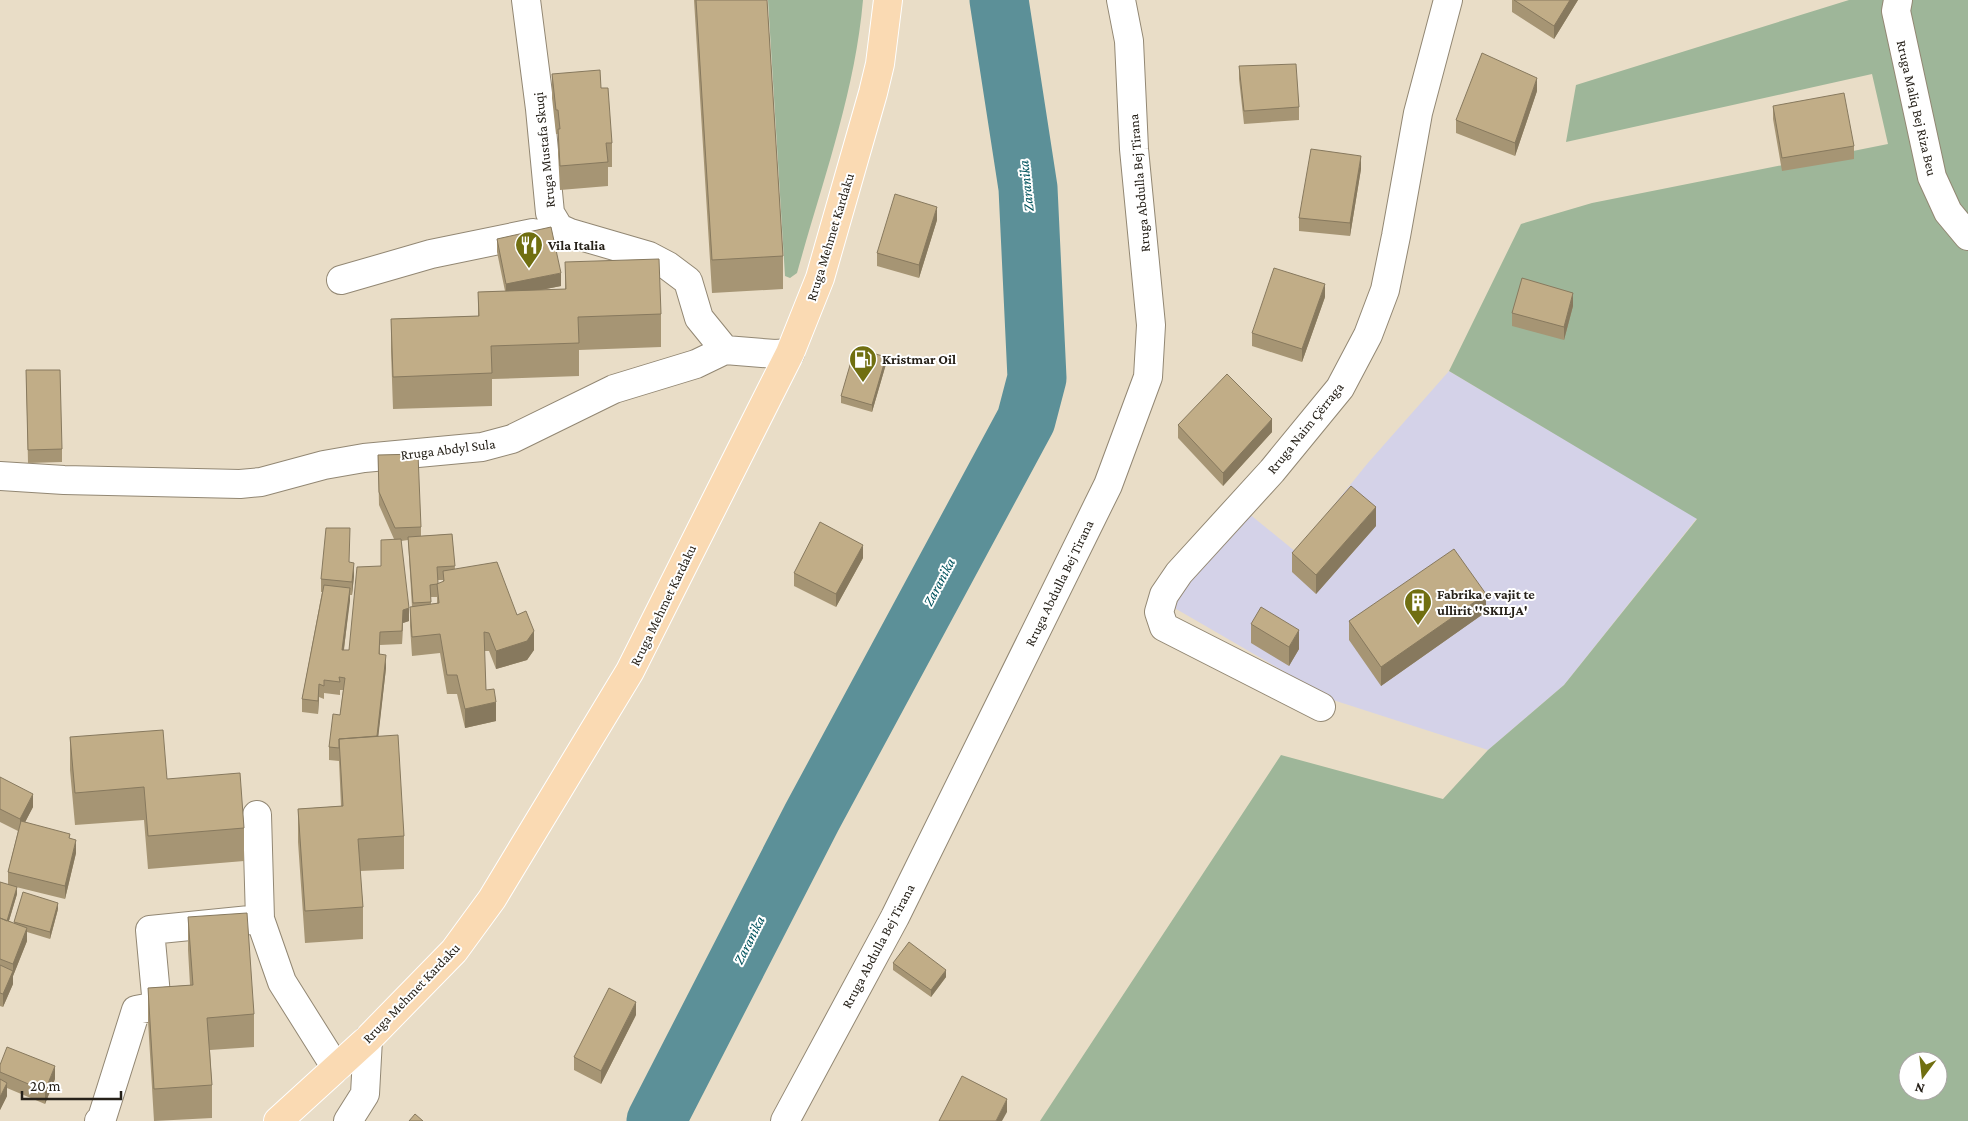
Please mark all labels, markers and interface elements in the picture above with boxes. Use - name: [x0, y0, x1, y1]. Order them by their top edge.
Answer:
- street label: Rruga Maliq Bej Riza Beu: [1893, 39, 1941, 178]
- street label: Rruga Mustafa Skuqi: [530, 91, 558, 209]
- street label: Rruga Abdulla Bej Tirana: [1125, 113, 1154, 253]
- water label: Zaranika: [1015, 159, 1037, 213]
- street label: Rruga Mehmet Kardaku: [803, 171, 857, 303]
- restaurant icon: Vila Italia: [514, 230, 544, 269]
- place label: Vila Italia: [547, 237, 605, 253]
- fuel station icon: Kristmar Oil: [848, 344, 878, 383]
- place label: Kristmar Oil: [882, 351, 956, 367]
- street label: Rruga Naim Çërraga: [1263, 379, 1347, 477]
- street label: Rruga Abdyl Sula: [400, 435, 497, 463]
- street label: Rruga Abdulla Bej Tirana: [1021, 517, 1098, 649]
- street label: Rruga Mehmet Kardaku: [627, 541, 700, 668]
- water label: Zaranika: [920, 555, 958, 609]
- place label: Fabrika e vajit te ullirit ''SKILJA': [1437, 586, 1535, 618]
- building icon: Fabrika e vajit te ullirit ''SKILJA': [1403, 587, 1433, 626]
- street label: Rruga Abdulla Bej Tirana: [838, 881, 919, 1011]
- water label: Zaranika: [730, 913, 768, 967]
- street label: Rruga Mehmet Kardaku: [359, 939, 463, 1046]
- north arrow: [1898, 1051, 1948, 1101]
- scale bar: [22, 1068, 121, 1100]
- text: 20 m: [30, 1078, 61, 1094]
- text: N: [1913, 1079, 1926, 1098]

